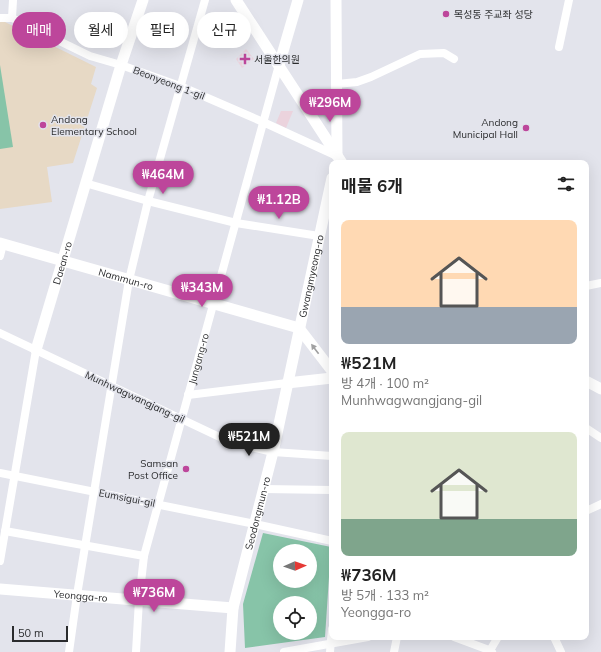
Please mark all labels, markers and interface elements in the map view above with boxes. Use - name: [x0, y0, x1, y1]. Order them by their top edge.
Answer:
- place label: 목성동 주교좌 성당: [454, 8, 533, 21]
- marker: 목성동 주교좌 성당: [441, 9, 451, 19]
- chip: 매매: [12, 12, 66, 48]
- chip: 월세: [74, 12, 128, 48]
- chip: 필터: [136, 12, 189, 48]
- chip: 신규: [197, 12, 251, 48]
- marker: 서울한의원: [239, 53, 251, 65]
- place label: 서울한의원: [254, 53, 300, 66]
- street label: Beonyeong 1-gil: [131, 63, 207, 103]
- pin: ₩296M: [302, 89, 358, 123]
- text: ₩296M: [309, 94, 351, 110]
- place label: Andong Elementary School: [51, 113, 137, 138]
- place label: Andong Municipal Hall: [453, 116, 518, 141]
- marker: Andong Elementary School: [38, 120, 48, 130]
- marker: Andong Municipal Hall: [521, 123, 531, 133]
- pin: ₩464M: [135, 161, 191, 195]
- text: ₩464M: [142, 166, 184, 182]
- icon: filters: [555, 173, 577, 195]
- text: 매물 6개: [341, 175, 403, 196]
- pin: ₩1.12B: [246, 186, 312, 220]
- text: ₩1.12B: [257, 191, 301, 207]
- street label: Gwangmyeong-ro: [296, 233, 326, 319]
- street label: Daean-ro: [49, 239, 75, 286]
- icon: home: [423, 246, 495, 318]
- street label: Nammun-ro: [97, 265, 155, 293]
- pin: ₩343M: [174, 274, 230, 308]
- text: ₩343M: [181, 279, 223, 295]
- street label: Jungang-ro: [185, 331, 212, 386]
- one-way arrow: [311, 344, 320, 355]
- text: ₩521M: [341, 352, 397, 373]
- street label: Munhwagwangjang-gil: [83, 368, 187, 426]
- text: 방 4개 · 100 m²: [341, 375, 429, 391]
- text: Munhwagwangjang-gil: [341, 392, 482, 408]
- pin: ₩521M: [221, 423, 277, 457]
- text: ₩521M: [228, 428, 270, 444]
- place label: Samsan Post Office: [128, 457, 178, 482]
- icon: home: [423, 458, 495, 530]
- marker: Samsan Post Office: [181, 464, 191, 474]
- street label: Seodongmun-ro: [242, 475, 273, 551]
- street label: Eumsigui-gil: [98, 486, 156, 510]
- north arrow: [273, 544, 317, 588]
- map controls: [273, 544, 317, 640]
- text: ₩736M: [341, 564, 397, 585]
- pin: ₩736M: [126, 579, 182, 613]
- text: ₩736M: [133, 584, 175, 600]
- street label: Yeongga-ro: [52, 587, 108, 604]
- text: 방 5개 · 133 m²: [341, 587, 429, 603]
- button: locate: [273, 596, 317, 640]
- text: Yeongga-ro: [341, 604, 411, 620]
- scale bar: [12, 624, 68, 643]
- text: 50 m: [18, 626, 44, 640]

